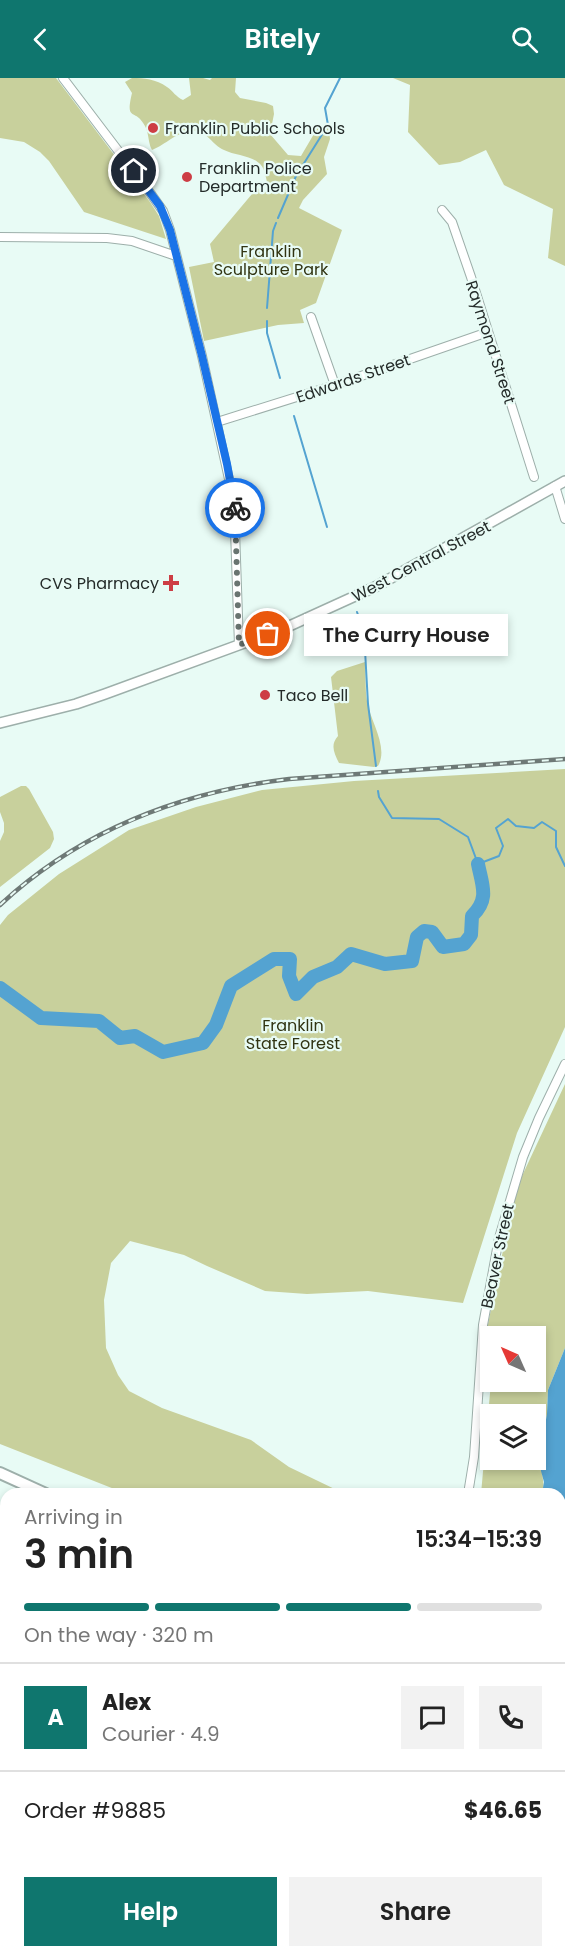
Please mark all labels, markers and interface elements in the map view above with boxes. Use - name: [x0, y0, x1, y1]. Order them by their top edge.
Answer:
- text: Bitely: [245, 20, 320, 57]
- icon: back: [24, 23, 57, 56]
- icon: search: [508, 23, 541, 56]
- place label: Franklin Public Schools: [165, 117, 345, 140]
- marker: Franklin Public Schools: [146, 121, 160, 135]
- pin: [108, 145, 159, 196]
- icon: home: [117, 154, 150, 187]
- place label: Franklin Police Department: [199, 157, 312, 198]
- marker: Franklin Police Department: [180, 170, 194, 184]
- park label: Franklin Sculpture Park: [214, 240, 329, 281]
- street label: Raymond Street: [460, 278, 521, 407]
- street label: Edwards Street: [293, 348, 413, 409]
- courier: [205, 478, 265, 538]
- icon: bike: [219, 492, 252, 525]
- street label: West Central Street: [348, 515, 495, 608]
- place label: CVS Pharmacy: [40, 572, 159, 595]
- marker: CVS Pharmacy: [164, 576, 178, 590]
- pin: [242, 608, 293, 659]
- callout: The Curry House: [304, 613, 508, 655]
- icon: bag: [251, 617, 284, 650]
- text: The Curry House: [322, 621, 490, 649]
- place label: Taco Bell: [277, 684, 348, 707]
- marker: Taco Bell: [258, 688, 272, 702]
- park label: Franklin State Forest: [246, 1014, 340, 1055]
- street label: Beaver Street: [475, 1201, 520, 1311]
- north arrow: [480, 1326, 546, 1392]
- map controls: [480, 1326, 546, 1470]
- button: layers: [480, 1404, 546, 1470]
- text: Arriving in: [24, 1503, 123, 1531]
- text: 15:34–15:39: [416, 1524, 542, 1555]
- text: 3 min: [24, 1527, 134, 1582]
- text: On the way · 320 m: [24, 1621, 214, 1649]
- button: chat: [401, 1686, 464, 1749]
- button: phone: [479, 1686, 542, 1749]
- text: Alex: [102, 1687, 151, 1718]
- text: A: [47, 1702, 64, 1733]
- text: Courier · 4.9: [102, 1720, 220, 1748]
- text: Order #9885: [24, 1795, 166, 1826]
- text: $46.65: [464, 1795, 542, 1826]
- button: Help: [24, 1877, 277, 1946]
- button: Share: [289, 1877, 542, 1946]

